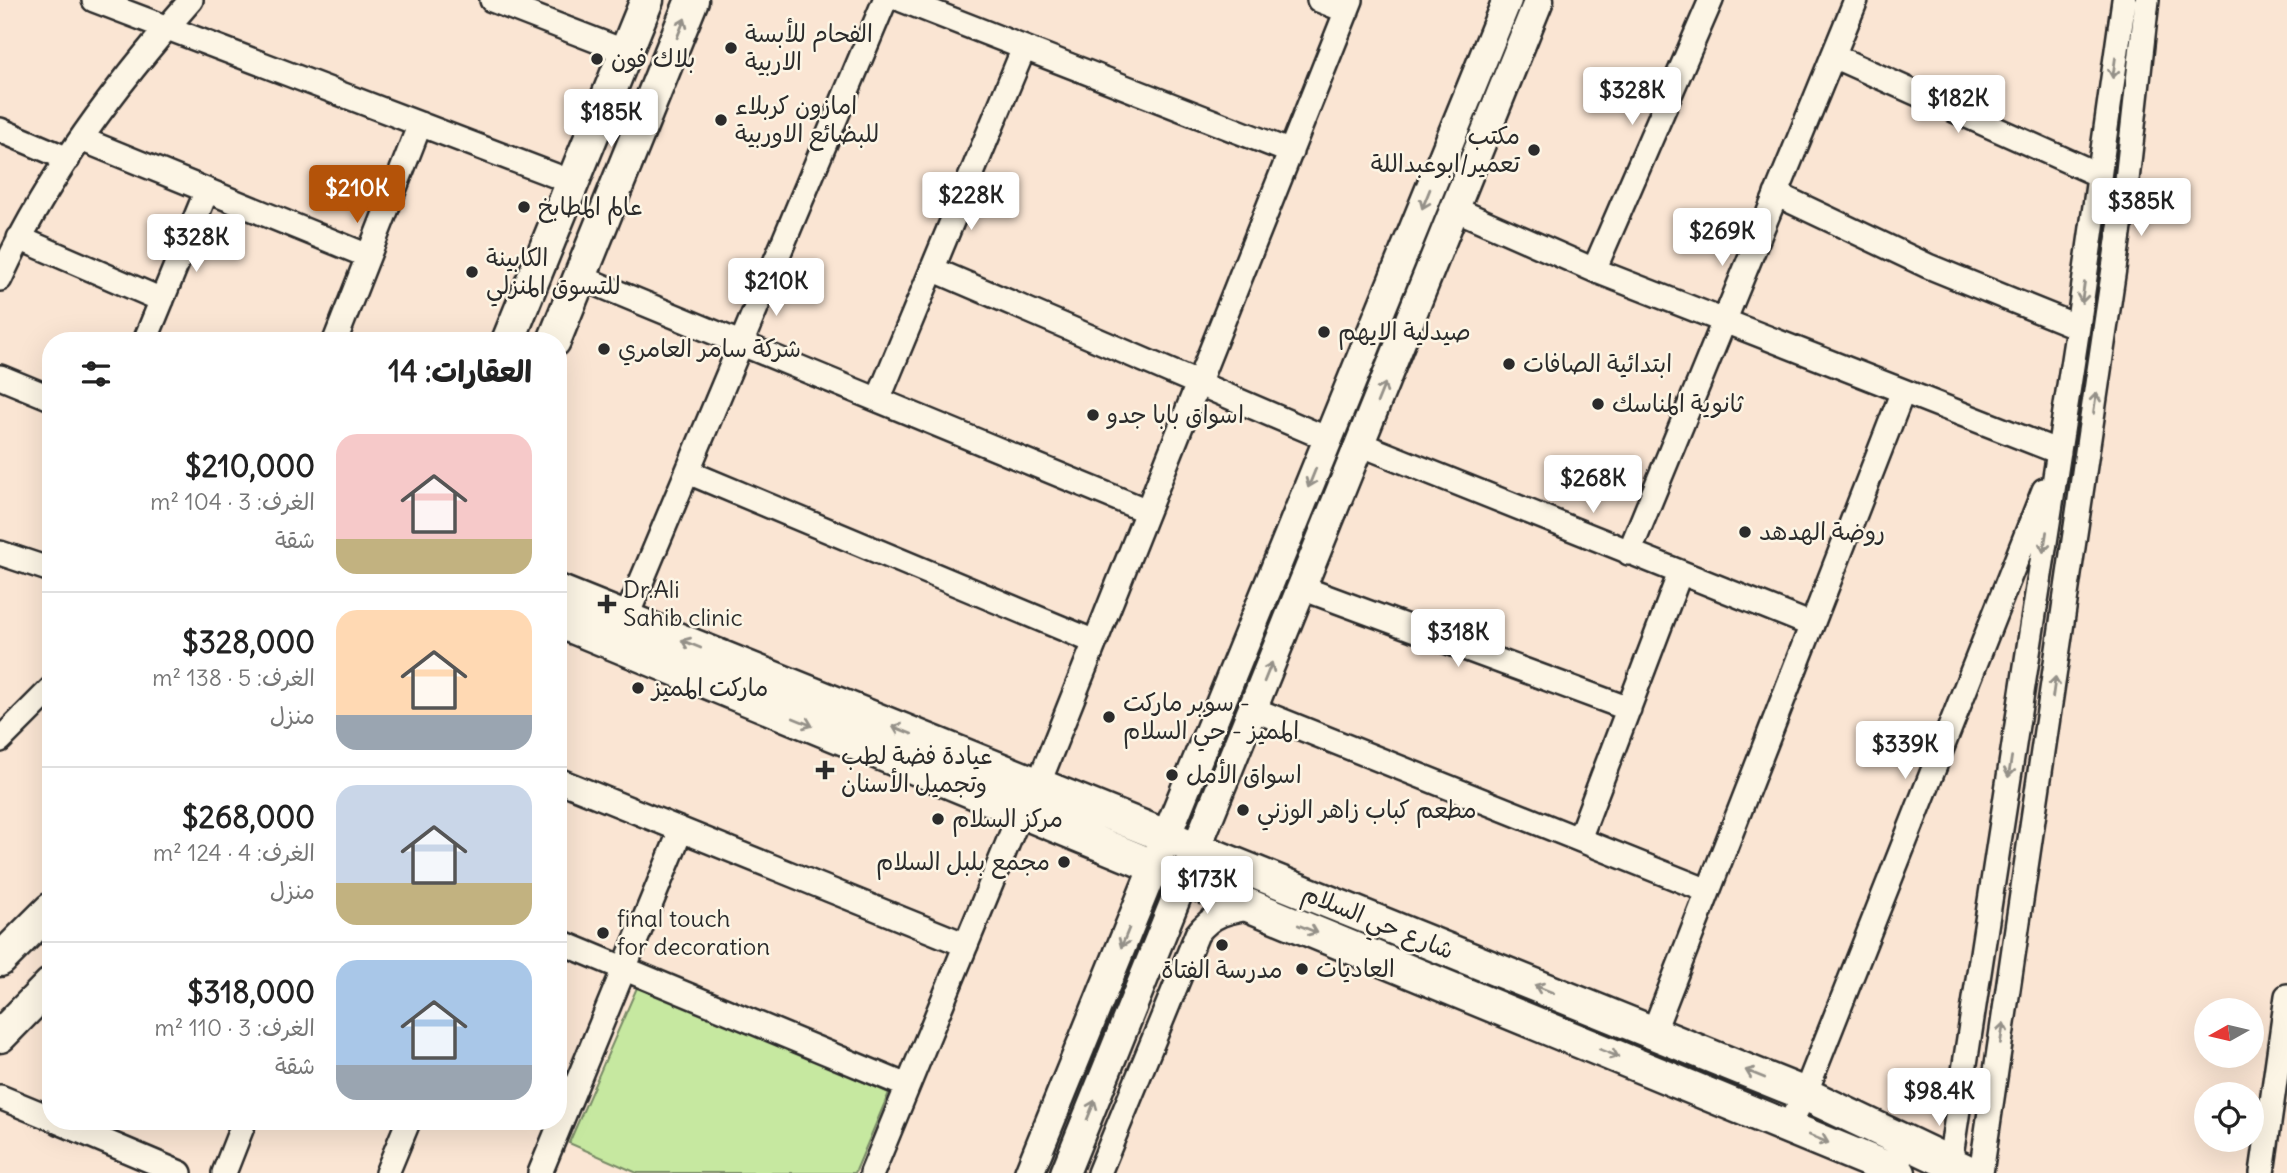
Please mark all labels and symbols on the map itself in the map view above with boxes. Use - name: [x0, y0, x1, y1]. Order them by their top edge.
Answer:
- place label: الفحام للأبسة الاربية: [745, 17, 873, 76]
- one-way arrow: [675, 18, 688, 39]
- marker: الفحام للأبسة الاربية: [723, 40, 739, 56]
- place label: بلاك فون: [611, 43, 695, 74]
- marker: بلاك فون: [589, 51, 605, 67]
- one-way arrow: [2108, 56, 2121, 78]
- pin: $328K: [1583, 68, 1681, 127]
- pin: $182K: [1909, 76, 2007, 135]
- pin: $185K: [562, 90, 660, 149]
- place label: امازون كربلاء للبضائع الاوربية: [735, 90, 879, 151]
- marker: امازون كربلاء للبضائع الاوربية: [713, 112, 729, 128]
- place label: مكتب تعمير/ابوعبداللة: [1371, 120, 1521, 179]
- marker: مكتب تعمير/ابوعبداللة: [1526, 142, 1542, 158]
- pin: $210K: [308, 166, 406, 225]
- pin: $228K: [922, 173, 1020, 232]
- pin: $385K: [2092, 178, 2190, 238]
- one-way arrow: [1419, 188, 1432, 210]
- place label: عالم المطابخ: [538, 191, 643, 225]
- marker: عالم المطابخ: [516, 199, 532, 215]
- pin: $269K: [1673, 208, 1771, 268]
- pin: $328K: [147, 215, 245, 274]
- place label: الكابينة للتسوق المنزلي: [486, 242, 621, 307]
- pin: $210K: [727, 258, 825, 318]
- marker: الكابينة للتسوق المنزلي: [464, 264, 480, 280]
- one-way arrow: [2076, 281, 2089, 304]
- place label: صيدلية الايهم: [1338, 316, 1471, 350]
- marker: صيدلية الايهم: [1316, 324, 1332, 340]
- place label: شركة سامر العامري: [618, 333, 801, 366]
- marker: شركة سامر العامري: [596, 341, 612, 357]
- place label: ابتدائية الصافات: [1523, 348, 1672, 378]
- marker: ابتدائية الصافات: [1501, 356, 1517, 372]
- one-way arrow: [1375, 382, 1388, 404]
- place label: ثانوية المناسك: [1612, 388, 1744, 419]
- one-way arrow: [2089, 392, 2102, 415]
- marker: ثانوية المناسك: [1590, 396, 1606, 412]
- place label: اسواق بابا جدو: [1106, 399, 1244, 430]
- marker: اسواق بابا جدو: [1085, 407, 1101, 423]
- pin: $268K: [1544, 456, 1642, 515]
- one-way arrow: [1305, 467, 1318, 488]
- place label: روضة الهدهد: [1759, 516, 1885, 546]
- marker: روضة الهدهد: [1737, 524, 1753, 540]
- one-way arrow: [2038, 530, 2051, 553]
- place label: Dr.Ali Sahib clinic: [623, 574, 743, 632]
- marker: Dr.Ali Sahib clinic: [597, 594, 617, 614]
- pin: $318K: [1409, 610, 1507, 669]
- one-way arrow: [680, 637, 702, 650]
- one-way arrow: [1262, 661, 1275, 683]
- place label: ماركت المميز: [650, 672, 769, 702]
- one-way arrow: [2048, 676, 2061, 699]
- marker: ماركت المميز: [630, 680, 646, 696]
- place label: سوبر ماركت - المميز - حي السلام: [1123, 687, 1299, 752]
- marker: سوبر ماركت - المميز - حي السلام: [1101, 709, 1117, 725]
- one-way arrow: [791, 716, 813, 729]
- one-way arrow: [891, 722, 913, 735]
- pin: $339K: [1856, 722, 1954, 781]
- place label: عيادة فضة لطب وتجميل الأسنان: [841, 740, 993, 798]
- one-way arrow: [2004, 755, 2017, 778]
- place label: اسواق الأمل: [1186, 758, 1302, 790]
- marker: عيادة فضة لطب وتجميل الأسنان: [815, 760, 835, 780]
- marker: اسواق الأمل: [1164, 767, 1180, 783]
- place label: مطعم كباب زاهر الوزني: [1257, 794, 1477, 831]
- marker: مطعم كباب زاهر الوزني: [1235, 802, 1251, 818]
- place label: مركز السلام: [952, 803, 1063, 837]
- marker: مركز السلام: [930, 811, 946, 827]
- place label: مجمع بلبل السلام: [876, 846, 1050, 880]
- marker: مجمع بلبل السلام: [1056, 854, 1072, 870]
- pin: $173K: [1158, 856, 1256, 916]
- street label: شارع حي السلام: [1296, 877, 1459, 972]
- place label: final touch for decoration: [617, 903, 770, 961]
- one-way arrow: [1296, 923, 1318, 936]
- marker: final touch for decoration: [595, 925, 611, 941]
- one-way arrow: [1118, 927, 1131, 949]
- marker: مدرسة الفتاة: [1214, 937, 1230, 953]
- place label: العاديات: [1316, 953, 1395, 983]
- place label: مدرسة الفتاة: [1161, 954, 1283, 984]
- marker: العاديات: [1294, 961, 1310, 977]
- one-way arrow: [1534, 982, 1556, 995]
- north arrow: [2194, 998, 2264, 1068]
- one-way arrow: [1996, 1022, 2009, 1045]
- one-way arrow: [1597, 1047, 1619, 1060]
- one-way arrow: [1745, 1067, 1767, 1080]
- pin: $98.4K: [1882, 1068, 1996, 1128]
- one-way arrow: [1085, 1099, 1098, 1121]
- one-way arrow: [1808, 1134, 1829, 1147]

